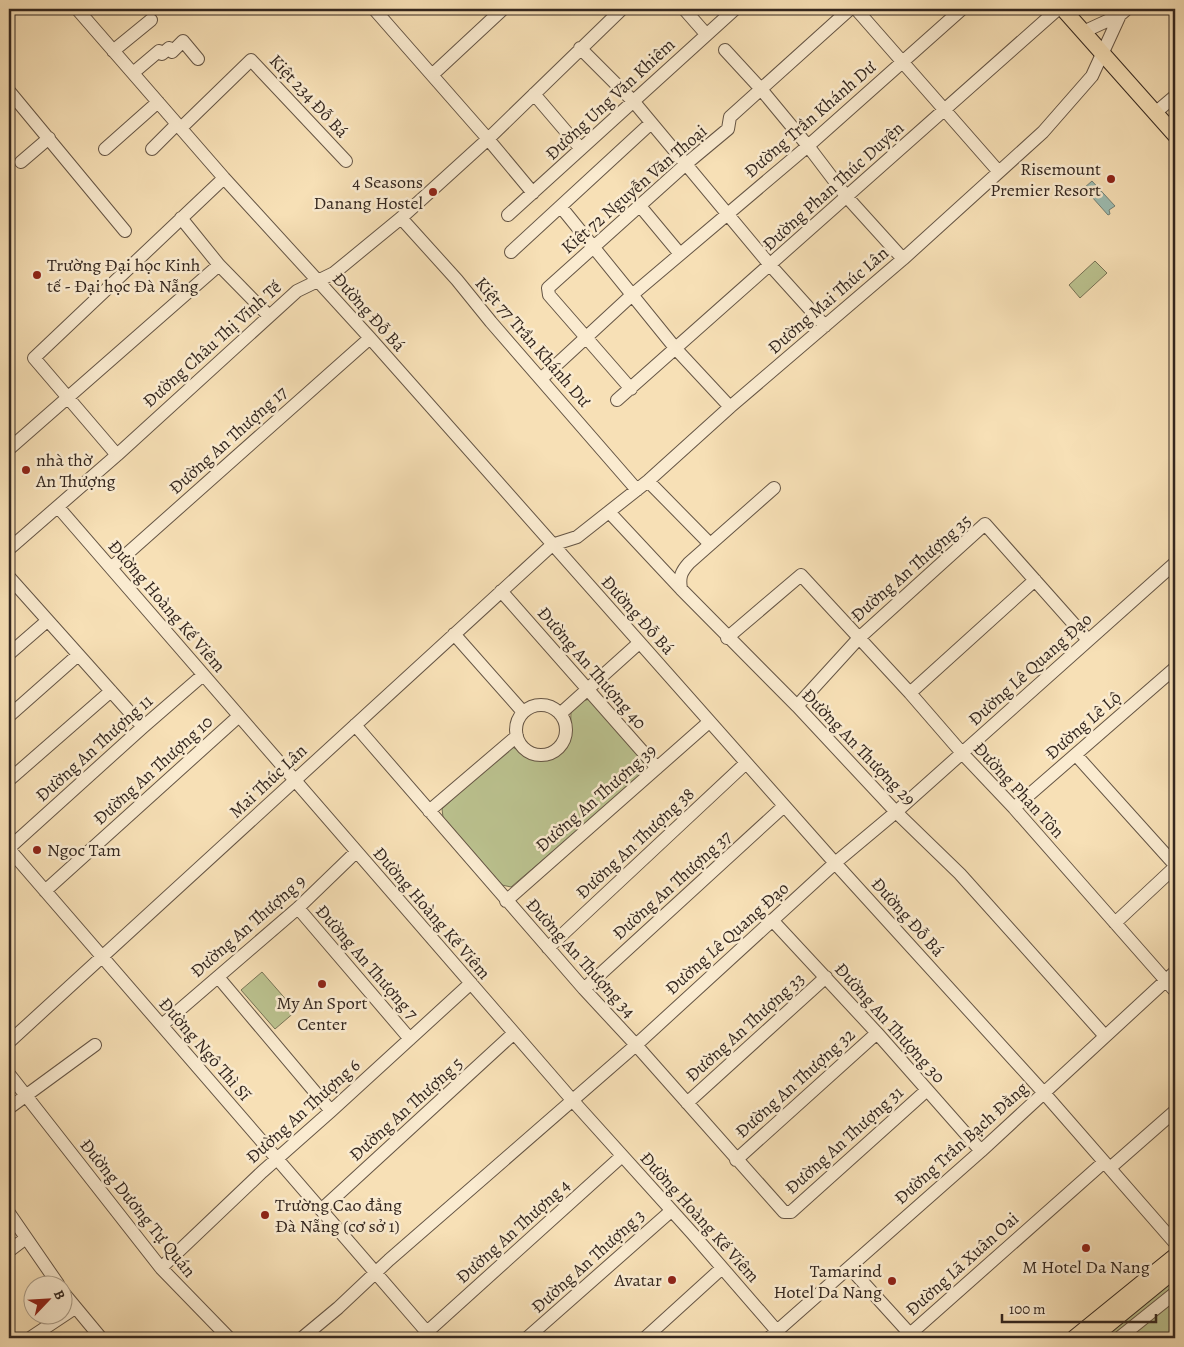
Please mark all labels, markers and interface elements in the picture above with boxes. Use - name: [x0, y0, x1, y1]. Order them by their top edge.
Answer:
- street label: Đường Ung Văn Khiêm: [540, 32, 680, 165]
- street label: Kiệt 234 Đỗ Bá: [264, 49, 354, 143]
- street label: Đường Trần Khánh Dư: [739, 55, 881, 183]
- street label: Đường Phan Thúc Duyện: [757, 116, 909, 256]
- street label: Kiệt 72 Nguyễn Văn Thoại: [556, 119, 712, 259]
- place label: Risemount Premier Resort: [990, 157, 1101, 202]
- place label: 4 Seasons Danang Hostel: [313, 170, 424, 215]
- marker: Risemount Premier Resort: [1105, 173, 1117, 185]
- marker: 4 Seasons Danang Hostel: [427, 186, 439, 198]
- street label: Đường Mai Thúc Lân: [762, 241, 894, 359]
- place label: Trường Đại học Kinh tế - Đại học Đà Nẵng: [47, 253, 201, 298]
- street label: Đường Đỗ Bá: [327, 267, 411, 357]
- marker: Trường Đại học Kinh tế - Đại học Đà Nẵng: [31, 269, 43, 281]
- street label: Kiệt 77 Trần Khánh Dư: [470, 272, 596, 412]
- street label: Đường Châu Thị Vĩnh Tế: [138, 275, 286, 413]
- street label: Đường An Thượng 17: [164, 380, 293, 500]
- place label: nhà thờ An Thượng: [35, 448, 116, 493]
- marker: nhà thờ An Thượng: [20, 464, 32, 476]
- street label: Đường An Thượng 35: [845, 509, 977, 627]
- street label: Đường Hoàng Kế Viêm: [103, 535, 231, 677]
- street label: Đường Đỗ Bá: [596, 570, 680, 660]
- street label: Đường An Thượng 40: [532, 602, 652, 734]
- street label: Đường Lê Quang Đạo: [963, 607, 1097, 731]
- street label: Đường An Thượng 29: [797, 683, 921, 811]
- street label: Đường Lê Lộ: [1040, 685, 1126, 765]
- street label: Đường An Thượng 11: [30, 689, 158, 807]
- street label: Đường An Thượng 10: [88, 710, 218, 830]
- street label: Đường Phan Tôn: [968, 737, 1070, 843]
- street label: Mai Thúc Lân: [224, 739, 312, 823]
- street label: Đường An Thượng 39: [530, 739, 662, 857]
- street label: Đường An Thượng 38: [571, 782, 699, 904]
- street label: Đường An Thượng 37: [607, 825, 737, 945]
- place label: Ngoc Tam: [47, 838, 121, 862]
- street label: Đường Hoàng Kế Viêm: [368, 842, 496, 984]
- marker: Ngoc Tam: [31, 844, 43, 856]
- street label: Đường An Thượng 9: [185, 869, 311, 983]
- street label: Đường Đỗ Bá: [866, 872, 950, 962]
- street label: Đường Lê Quang Đạo: [660, 876, 794, 1000]
- street label: Đường An Thượng 34: [521, 893, 641, 1023]
- street label: Đường An Thượng 7: [310, 899, 424, 1025]
- street label: Đường An Thượng 30: [829, 957, 951, 1089]
- street label: Đường An Thượng 33: [680, 967, 810, 1087]
- marker: My An Sport Center: [316, 978, 328, 990]
- place label: My An Sport Center: [277, 991, 368, 1036]
- street label: Đường Ngô Thì Sĩ: [153, 992, 257, 1106]
- street label: Đường An Thượng 32: [730, 1022, 860, 1143]
- street label: Đường An Thượng 5: [344, 1051, 468, 1167]
- street label: Đường An Thượng 6: [241, 1053, 365, 1169]
- street label: Đường Trần Bạch Đằng: [889, 1076, 1033, 1210]
- street label: Đường An Thượng 31: [780, 1080, 908, 1200]
- street label: Đường Dương Tự Quán: [74, 1134, 202, 1283]
- street label: Đường Hoàng Kế Viêm: [635, 1146, 765, 1288]
- street label: Đường An Thượng 4: [451, 1173, 575, 1289]
- place label: Trường Cao đẳng Đà Nẵng (cơ sở 1): [275, 1193, 402, 1238]
- street label: Đường An Thượng 3: [526, 1204, 650, 1318]
- street label: Đường Lã Xuân Oai: [900, 1207, 1024, 1321]
- marker: Trường Cao đẳng Đà Nẵng (cơ sở 1): [259, 1209, 271, 1221]
- marker: M Hotel Da Nang: [1080, 1242, 1092, 1254]
- place label: M Hotel Da Nang: [1022, 1255, 1150, 1279]
- place label: Tamarind Hotel Da Nang: [773, 1259, 882, 1304]
- place label: Avatar: [614, 1268, 662, 1292]
- north arrow: [22, 1274, 72, 1324]
- marker: Avatar: [666, 1274, 678, 1286]
- marker: Tamarind Hotel Da Nang: [886, 1275, 898, 1287]
- text: B: [49, 1287, 70, 1303]
- scale bar: [1002, 1292, 1155, 1324]
- text: 100 m: [1009, 1299, 1046, 1319]

